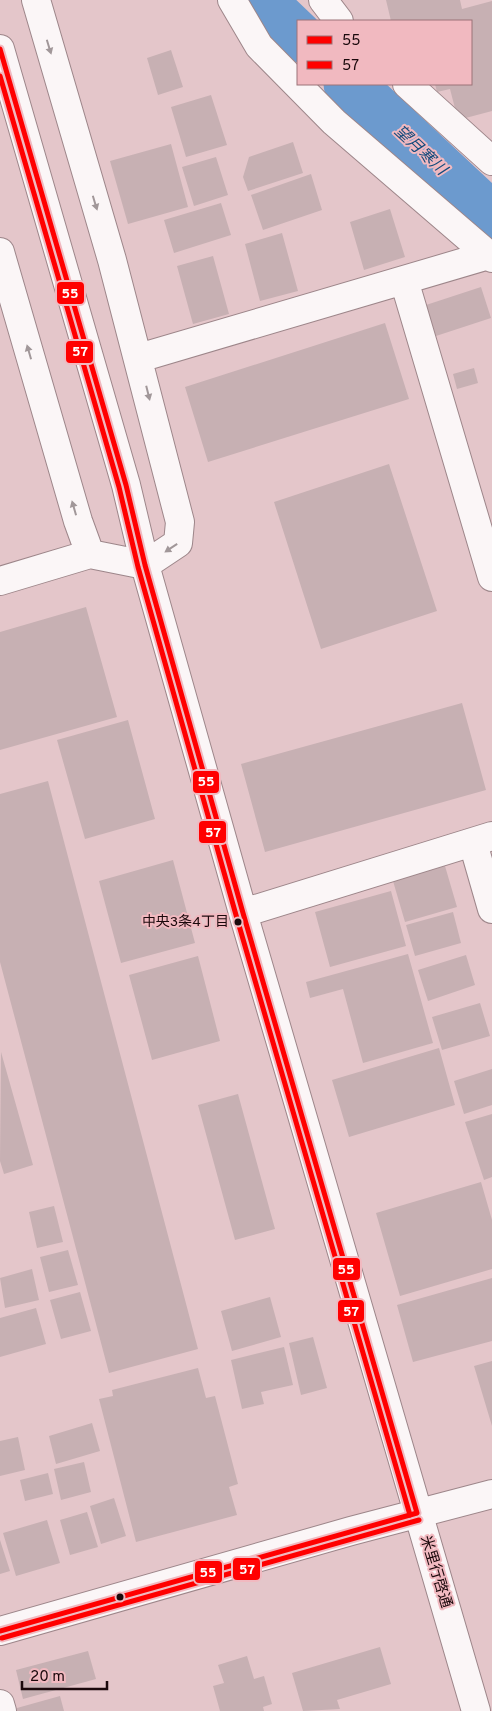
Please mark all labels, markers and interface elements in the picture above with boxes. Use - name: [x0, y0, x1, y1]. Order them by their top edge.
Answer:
- legend: [297, 20, 472, 85]
- text: 55: [342, 32, 361, 51]
- one-way arrow: [46, 40, 54, 55]
- text: 57: [342, 57, 359, 76]
- water label: 望月寒川: [390, 122, 452, 181]
- one-way arrow: [92, 195, 100, 210]
- line badge: 55: [56, 281, 85, 305]
- text: 55: [61, 286, 79, 303]
- line badge: 57: [65, 340, 94, 364]
- one-way arrow: [24, 344, 32, 359]
- text: 57: [72, 344, 88, 361]
- one-way arrow: [144, 386, 152, 401]
- one-way arrow: [69, 500, 77, 515]
- one-way arrow: [164, 543, 178, 553]
- line badge: 55: [192, 770, 220, 794]
- text: 55: [197, 774, 215, 791]
- line badge: 57: [198, 820, 227, 844]
- text: 57: [205, 825, 221, 842]
- place label: 中央3条4丁目: [142, 914, 229, 931]
- marker: 中央3条4丁目: [233, 917, 243, 927]
- line badge: 55: [332, 1257, 361, 1281]
- text: 55: [337, 1262, 355, 1279]
- line badge: 57: [337, 1299, 365, 1323]
- text: 57: [343, 1304, 359, 1321]
- street label: 米里行啓通: [415, 1533, 455, 1611]
- line badge: 57: [232, 1557, 261, 1581]
- line badge: 55: [194, 1560, 223, 1584]
- text: 57: [239, 1562, 255, 1579]
- text: 55: [199, 1565, 217, 1582]
- unlabelled marker: [115, 1592, 125, 1602]
- scale bar: [22, 1658, 108, 1690]
- text: 20 m: [30, 1668, 65, 1687]

